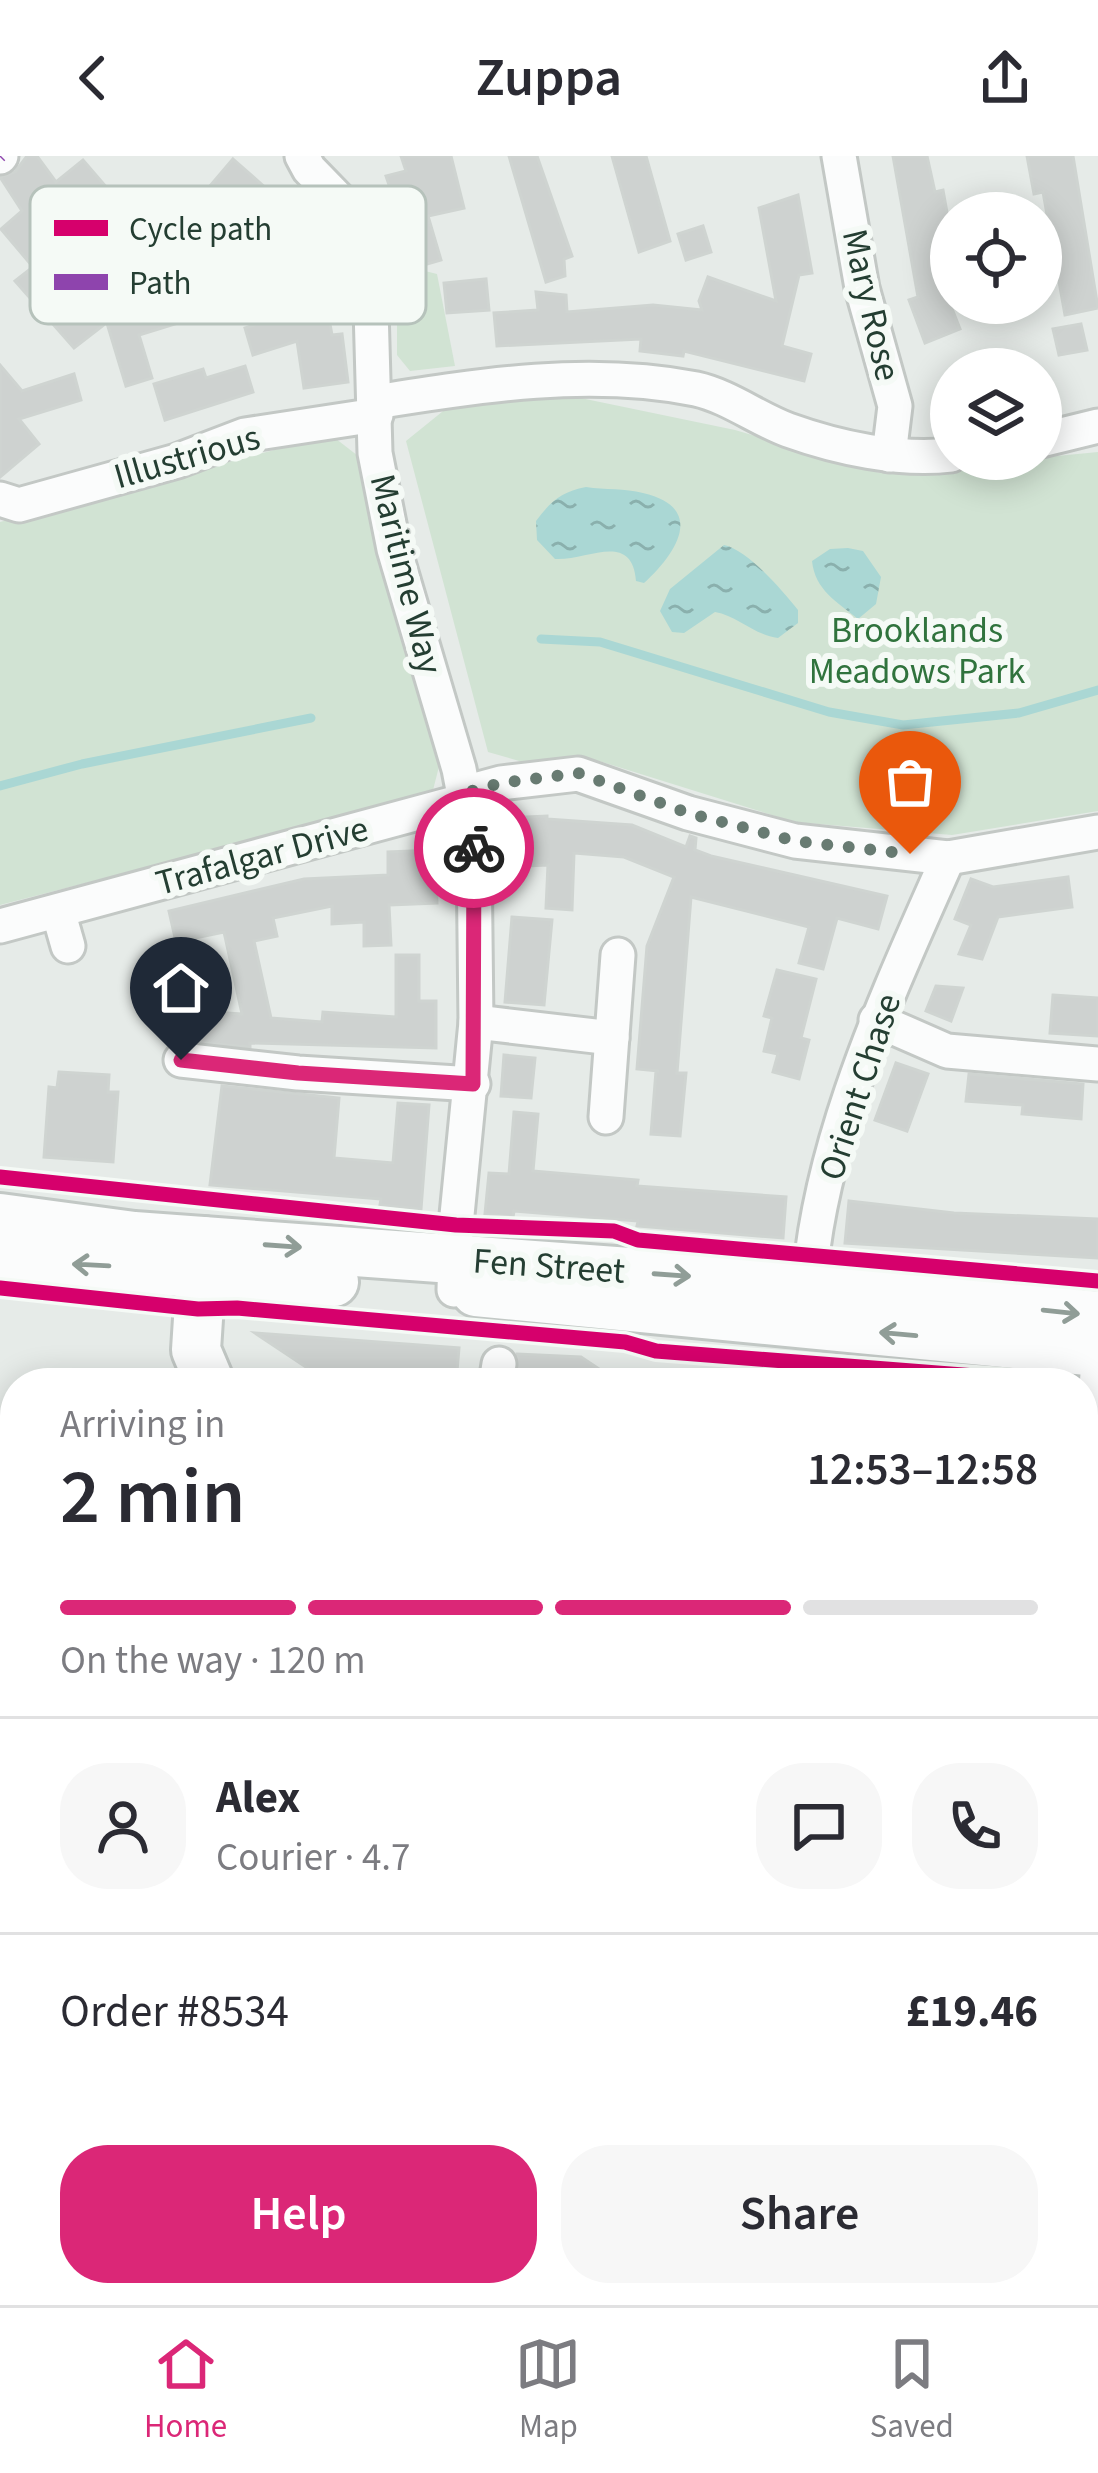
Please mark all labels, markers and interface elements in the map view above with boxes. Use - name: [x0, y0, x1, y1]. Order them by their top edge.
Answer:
- text: Zuppa: [476, 40, 622, 117]
- icon: back: [60, 45, 126, 111]
- icon: share: [972, 45, 1038, 111]
- legend: [30, 186, 426, 324]
- map controls: [930, 192, 1062, 480]
- button: locate: [930, 192, 1062, 324]
- text: Cycle path: [129, 206, 272, 253]
- street label: Mary Rose: [829, 224, 913, 386]
- text: Path: [129, 260, 192, 307]
- button: layers: [930, 348, 1062, 480]
- street label: Illustrious: [108, 412, 266, 502]
- street label: Maritime Way: [357, 469, 455, 679]
- park label: Brooklands Meadows Park: [809, 605, 1025, 697]
- pin: [859, 731, 961, 854]
- icon: bag: [877, 749, 943, 815]
- courier: [414, 788, 534, 908]
- street label: Trafalgar Drive: [150, 803, 374, 909]
- icon: bike: [441, 815, 507, 881]
- pin: [130, 937, 232, 1060]
- icon: home: [148, 955, 214, 1021]
- street label: Orient Chase: [806, 987, 914, 1187]
- one-way arrow: [263, 1234, 302, 1257]
- street label: Fen Street: [471, 1235, 627, 1297]
- one-way arrow: [72, 1253, 111, 1276]
- one-way arrow: [652, 1264, 691, 1287]
- one-way arrow: [1040, 1301, 1079, 1324]
- one-way arrow: [879, 1322, 918, 1345]
- text: Arriving in: [60, 1397, 225, 1453]
- text: 12:53–12:58: [807, 1438, 1038, 1502]
- text: 2 min: [60, 1442, 245, 1553]
- text: On the way · 120 m: [60, 1633, 366, 1689]
- button: person: [60, 1763, 186, 1889]
- button: chat: [756, 1763, 882, 1889]
- button: phone: [912, 1763, 1038, 1889]
- text: Alex: [216, 1766, 300, 1830]
- text: Courier · 4.7: [216, 1830, 410, 1886]
- text: Order #8534: [60, 1980, 289, 2044]
- text: £19.46: [906, 1980, 1038, 2044]
- button: Help: [60, 2145, 537, 2283]
- button: Share: [561, 2145, 1038, 2283]
- tab: Home: [144, 2331, 227, 2450]
- tab: Map: [515, 2331, 581, 2450]
- tab: Saved: [870, 2331, 954, 2450]

